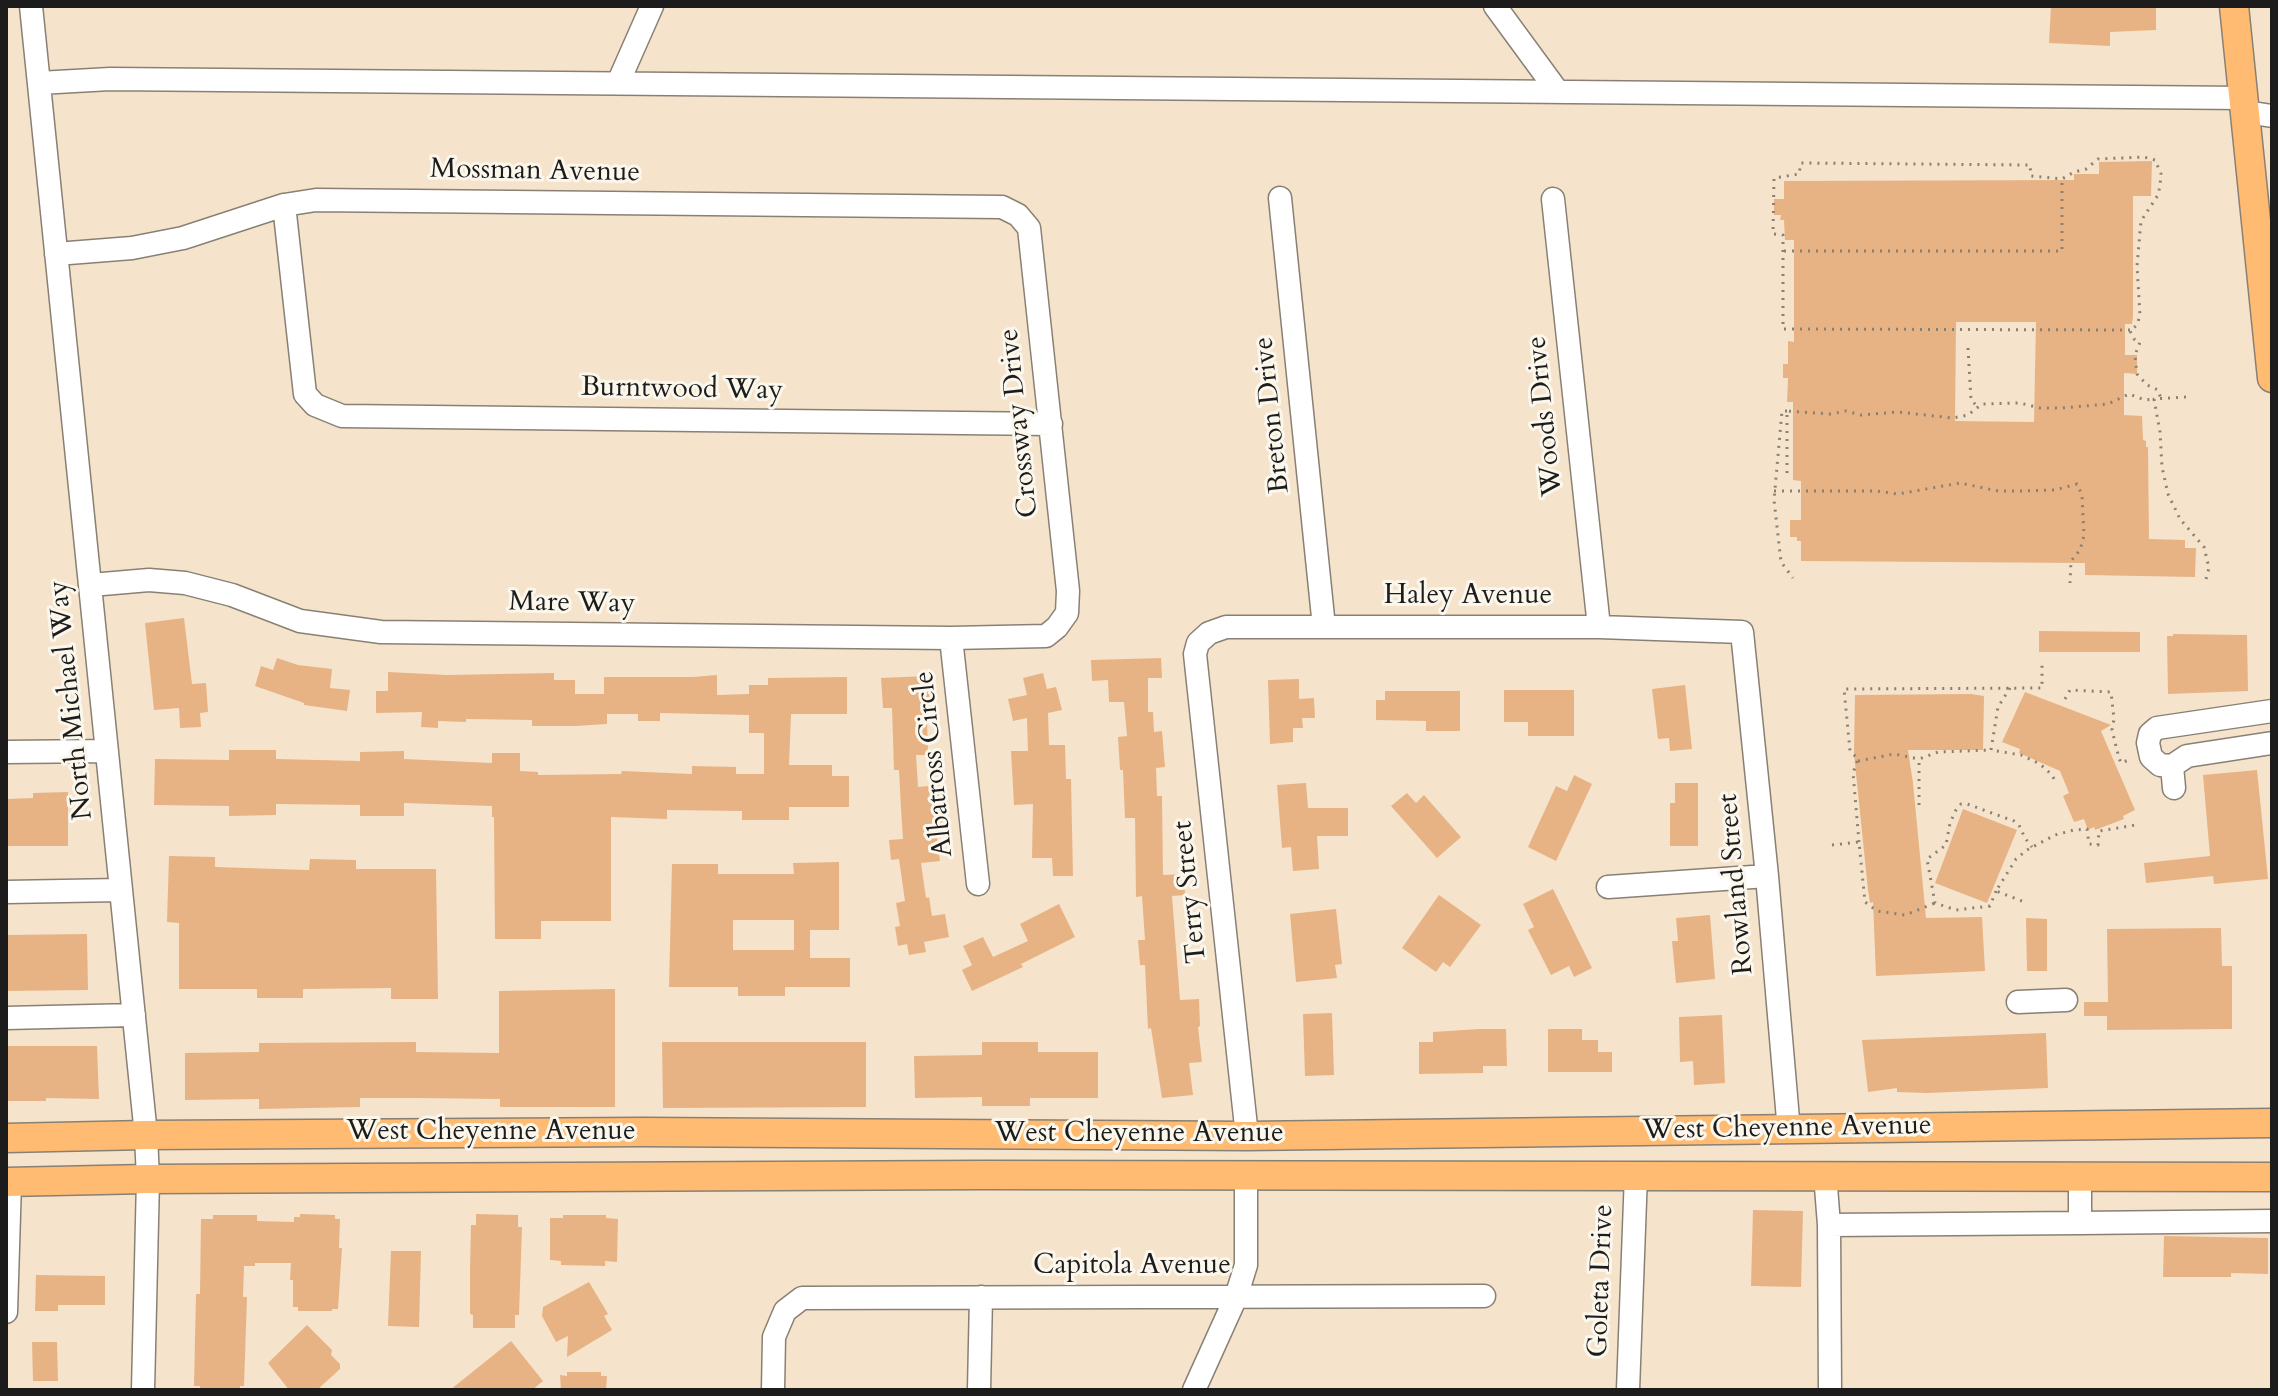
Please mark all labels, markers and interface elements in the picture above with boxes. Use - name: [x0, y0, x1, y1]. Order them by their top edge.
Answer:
- street label: Mossman Avenue: [430, 153, 640, 191]
- street label: Crossway Drive: [993, 327, 1047, 519]
- street label: Woods Drive: [1521, 334, 1571, 498]
- street label: Breton Drive: [1248, 335, 1298, 495]
- street label: Burntwood Way: [581, 371, 783, 409]
- street label: North Michael Way: [43, 579, 101, 821]
- street label: Haley Avenue: [1384, 580, 1552, 614]
- street label: Mare Way: [508, 586, 636, 622]
- street label: Albatross Circle: [909, 669, 961, 859]
- street label: Rowland Street: [1712, 792, 1762, 976]
- street label: Terry Street: [1167, 819, 1215, 965]
- street label: West Cheyenne Avenue: [1642, 1110, 1932, 1148]
- street label: West Cheyenne Avenue: [346, 1116, 636, 1150]
- street label: West Cheyenne Avenue: [994, 1118, 1284, 1152]
- street label: Goleta Drive: [1583, 1204, 1621, 1358]
- street label: Capitola Avenue: [1033, 1250, 1231, 1284]

